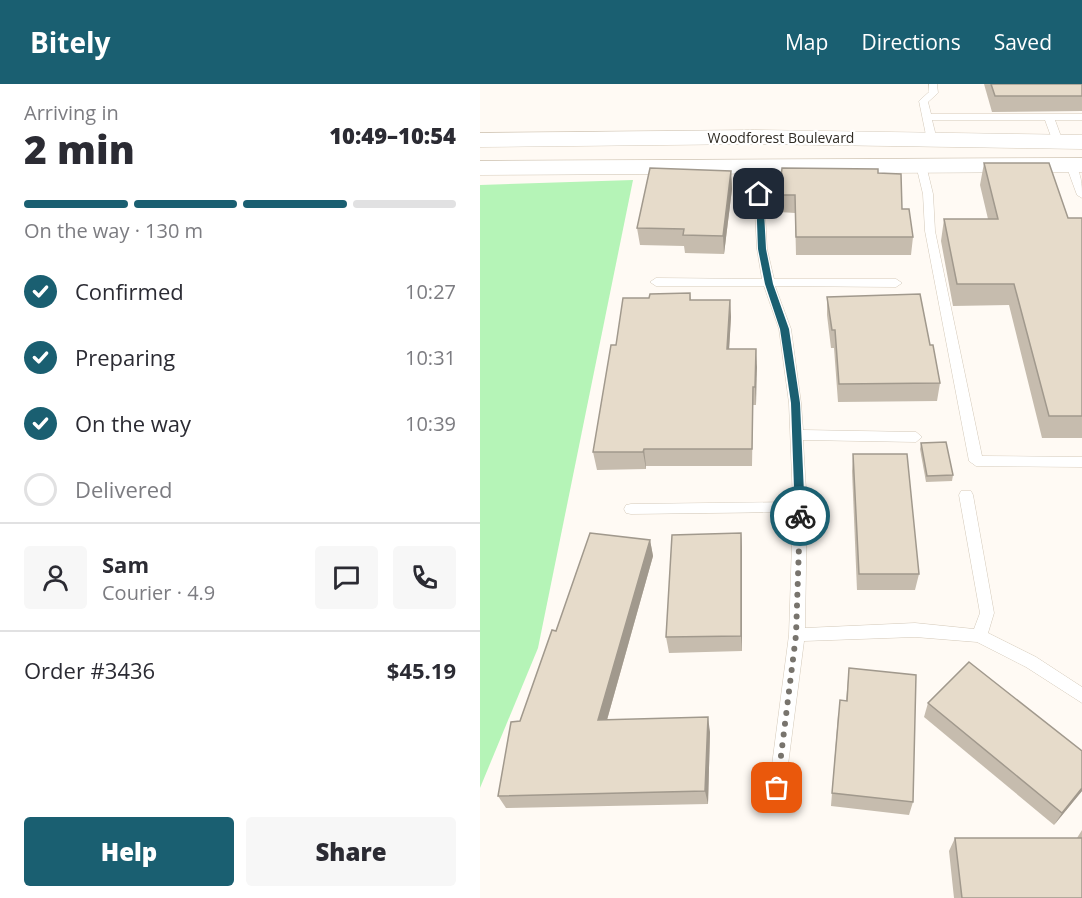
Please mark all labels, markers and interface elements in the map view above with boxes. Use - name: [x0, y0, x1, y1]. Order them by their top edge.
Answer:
- text: Bitely: [30, 23, 111, 61]
- text: Map: [785, 28, 828, 56]
- text: Directions: [861, 28, 961, 56]
- text: Saved: [994, 28, 1052, 56]
- text: Arriving in: [24, 99, 119, 126]
- text: 10:49–10:54: [329, 120, 456, 150]
- text: 2 min: [24, 122, 135, 175]
- street label: Woodforest Boulevard: [708, 128, 854, 147]
- pin: [733, 168, 784, 219]
- icon: home: [742, 177, 775, 210]
- text: On the way · 130 m: [24, 217, 203, 244]
- icon: check: [24, 275, 57, 308]
- text: Confirmed: [75, 276, 184, 306]
- text: 10:27: [405, 278, 456, 305]
- icon: check: [24, 341, 57, 374]
- text: Preparing: [75, 342, 175, 372]
- text: 10:31: [405, 344, 456, 371]
- icon: check: [24, 407, 57, 440]
- text: On the way: [75, 408, 191, 438]
- text: 10:39: [405, 410, 456, 437]
- text: Delivered: [75, 474, 173, 504]
- courier: [770, 486, 830, 546]
- icon: bike: [784, 500, 817, 533]
- button: person: [24, 546, 87, 609]
- button: chat: [315, 546, 378, 609]
- button: phone: [393, 546, 456, 609]
- text: Sam: [102, 549, 149, 579]
- text: Courier · 4.9: [102, 579, 215, 606]
- text: Order #3436: [24, 655, 155, 685]
- text: $45.19: [387, 655, 456, 685]
- pin: [751, 762, 802, 813]
- icon: bag: [760, 771, 793, 804]
- button: Help: [24, 817, 234, 886]
- button: Share: [246, 817, 456, 886]

